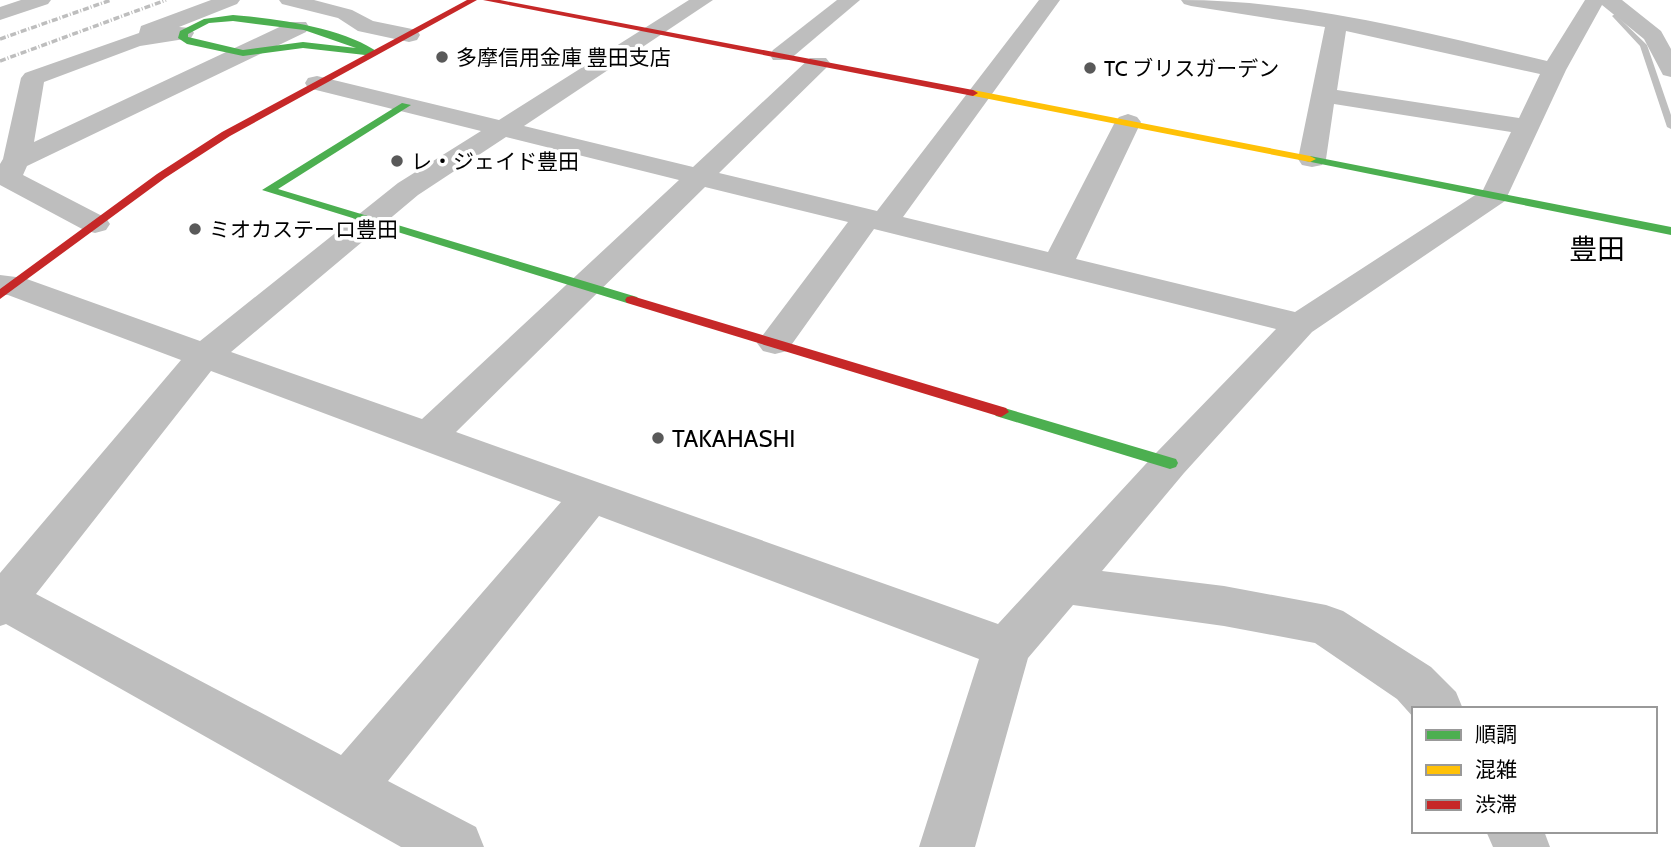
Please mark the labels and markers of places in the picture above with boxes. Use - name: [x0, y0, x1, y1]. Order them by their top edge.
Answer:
- place label: 多摩信用金庫 豊田支店: [456, 45, 671, 70]
- marker: 多摩信用金庫 豊田支店: [434, 49, 450, 65]
- place label: TC ブリスガーデン: [1104, 56, 1279, 81]
- marker: TC ブリスガーデン: [1082, 60, 1098, 76]
- place label: レ・ジェイド豊田: [411, 149, 579, 174]
- marker: レ・ジェイド豊田: [389, 153, 405, 169]
- place label: ミオカステーロ豊田: [209, 217, 398, 242]
- marker: ミオカステーロ豊田: [187, 221, 203, 237]
- place label: TAKAHASHI: [672, 424, 795, 453]
- marker: TAKAHASHI: [650, 430, 666, 446]

